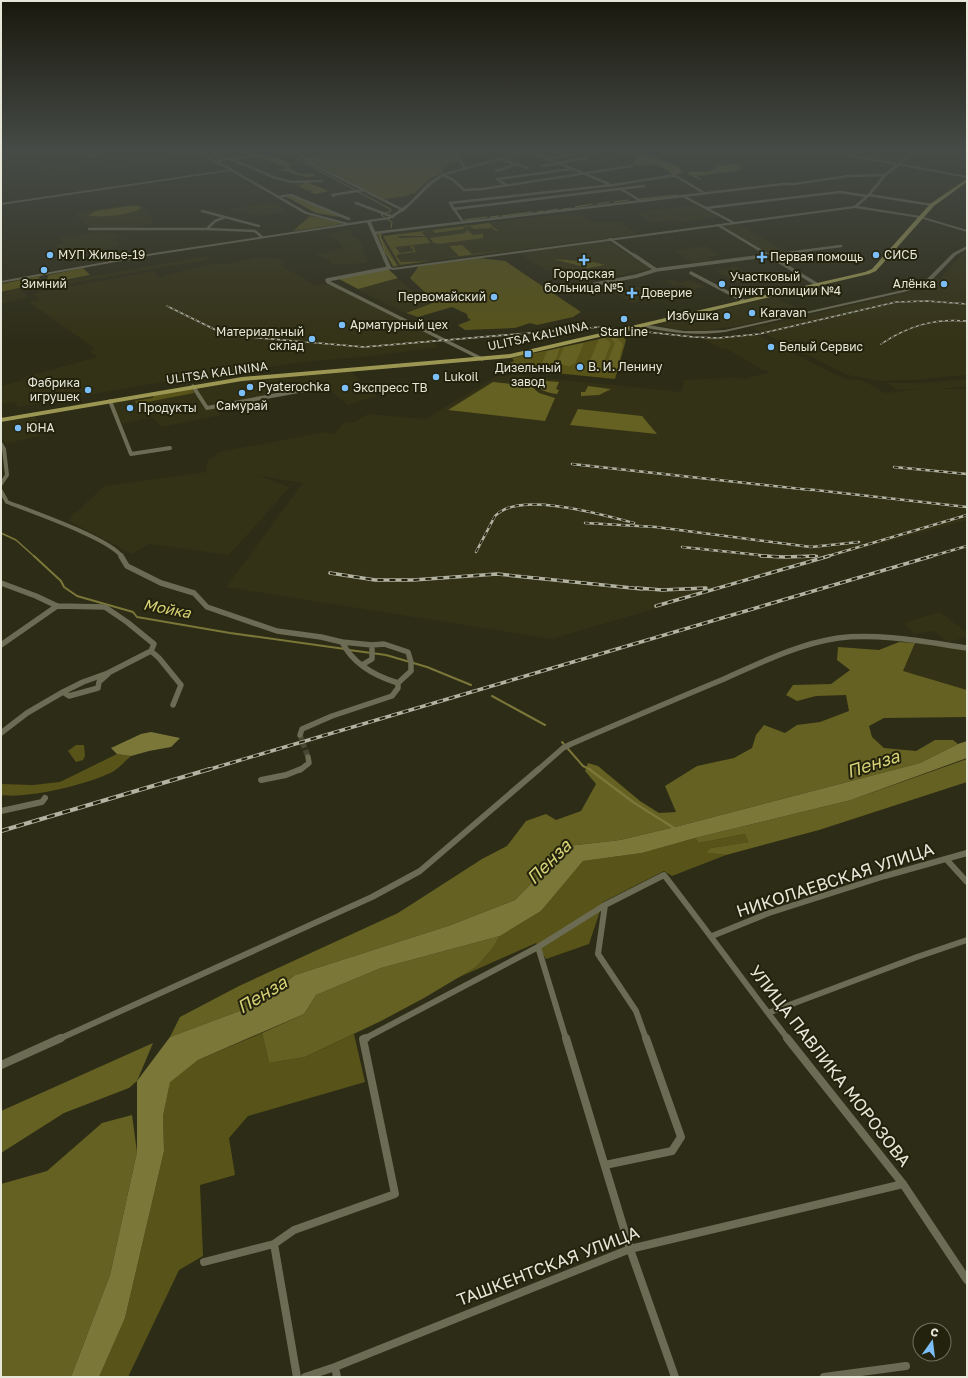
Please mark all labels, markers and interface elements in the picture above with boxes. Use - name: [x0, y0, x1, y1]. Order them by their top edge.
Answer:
- place label: МУП Жилье-19: [58, 247, 145, 262]
- place label: СИСБ: [884, 247, 917, 262]
- place label: Первая помощь: [770, 249, 863, 264]
- marker: МУП Жилье-19: [45, 250, 55, 260]
- marker: СИСБ: [871, 250, 881, 260]
- marker: Первая помощь: [757, 252, 767, 262]
- marker: Городская больница №5: [578, 254, 590, 266]
- marker: Зимний: [39, 265, 49, 275]
- place label: Городская больница №5: [544, 266, 624, 295]
- place label: Участковый пункт полиции №4: [730, 269, 841, 298]
- place label: Зимний: [21, 276, 67, 291]
- place label: Алёнка: [893, 276, 936, 291]
- marker: Участковый пункт полиции №4: [717, 279, 727, 289]
- marker: Алёнка: [939, 279, 949, 289]
- place label: Доверие: [641, 285, 692, 300]
- marker: Доверие: [626, 287, 638, 299]
- place label: Первомайский: [398, 289, 486, 304]
- marker: Первомайский: [489, 292, 499, 302]
- place label: Karavan: [760, 305, 807, 320]
- place label: Избушка: [667, 308, 719, 323]
- marker: Karavan: [747, 308, 757, 318]
- marker: Избушка: [722, 311, 732, 321]
- marker: StarLine: [619, 314, 629, 324]
- place label: Арматурный цех: [350, 317, 449, 332]
- street label: ULITSA KALININA: [486, 318, 590, 354]
- marker: Арматурный цех: [337, 320, 347, 330]
- place label: Материальный склад: [216, 324, 304, 353]
- place label: StarLine: [600, 324, 648, 339]
- marker: Материальный склад: [307, 334, 317, 344]
- place label: Белый Сервис: [779, 339, 864, 354]
- marker: Белый Сервис: [766, 342, 776, 352]
- marker: Дизельный завод: [523, 349, 533, 359]
- street label: ULITSA KALININA: [165, 358, 269, 387]
- place label: В. И. Ленину: [588, 359, 663, 374]
- place label: Дизельный завод: [495, 360, 561, 389]
- marker: В. И. Ленину: [575, 362, 585, 372]
- place label: Lukoil: [444, 369, 479, 384]
- marker: Lukoil: [431, 372, 441, 382]
- place label: Фабрика игрушек: [27, 375, 80, 404]
- place label: Pyaterochka: [258, 379, 330, 394]
- place label: Экспресс ТВ: [353, 380, 427, 395]
- marker: Pyaterochka: [245, 382, 255, 392]
- marker: Экспресс ТВ: [340, 383, 350, 393]
- marker: Фабрика игрушек: [83, 385, 93, 395]
- marker: Самурай: [237, 388, 247, 398]
- place label: Самурай: [216, 398, 268, 413]
- place label: Продукты: [138, 400, 197, 415]
- marker: Продукты: [125, 403, 135, 413]
- place label: ЮНА: [26, 420, 55, 435]
- marker: ЮНА: [13, 423, 23, 433]
- water label: Мойка: [142, 595, 193, 622]
- water label: Пенза: [843, 744, 903, 782]
- water label: Пенза: [521, 834, 576, 888]
- street label: НИКОЛАЕВСКАЯ УЛИЦА: [733, 837, 937, 921]
- street label: УЛИЦА ПАВЛИКА МОРОЗОВА: [745, 961, 916, 1171]
- water label: Пенза: [232, 970, 291, 1018]
- street label: ТАШКЕНТСКАЯ УЛИЦА: [454, 1221, 643, 1310]
- north arrow: [912, 1322, 952, 1362]
- text: С: [929, 1325, 940, 1339]

